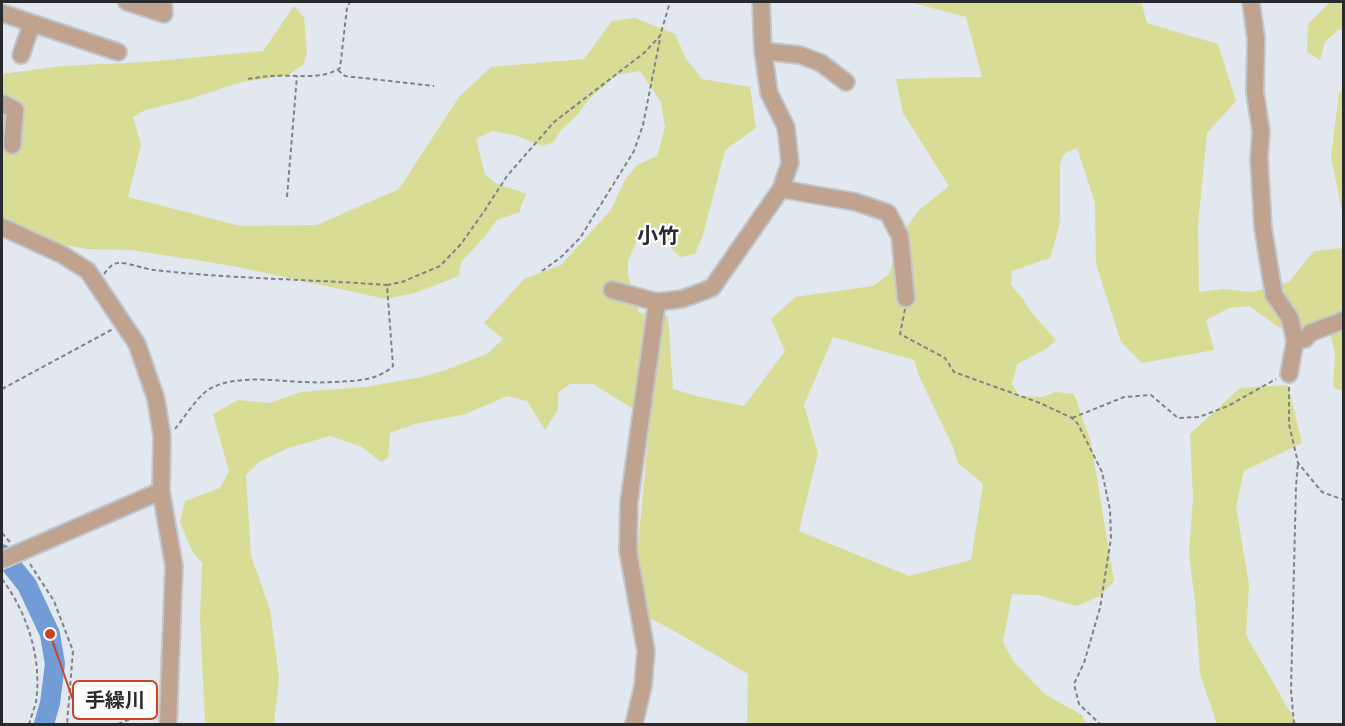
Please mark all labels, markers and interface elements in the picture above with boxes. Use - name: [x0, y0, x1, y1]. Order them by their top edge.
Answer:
- district label: 小竹: [637, 225, 679, 247]
- callout: 手繰川: [73, 681, 157, 719]
- text: 手繰川: [85, 690, 145, 711]

